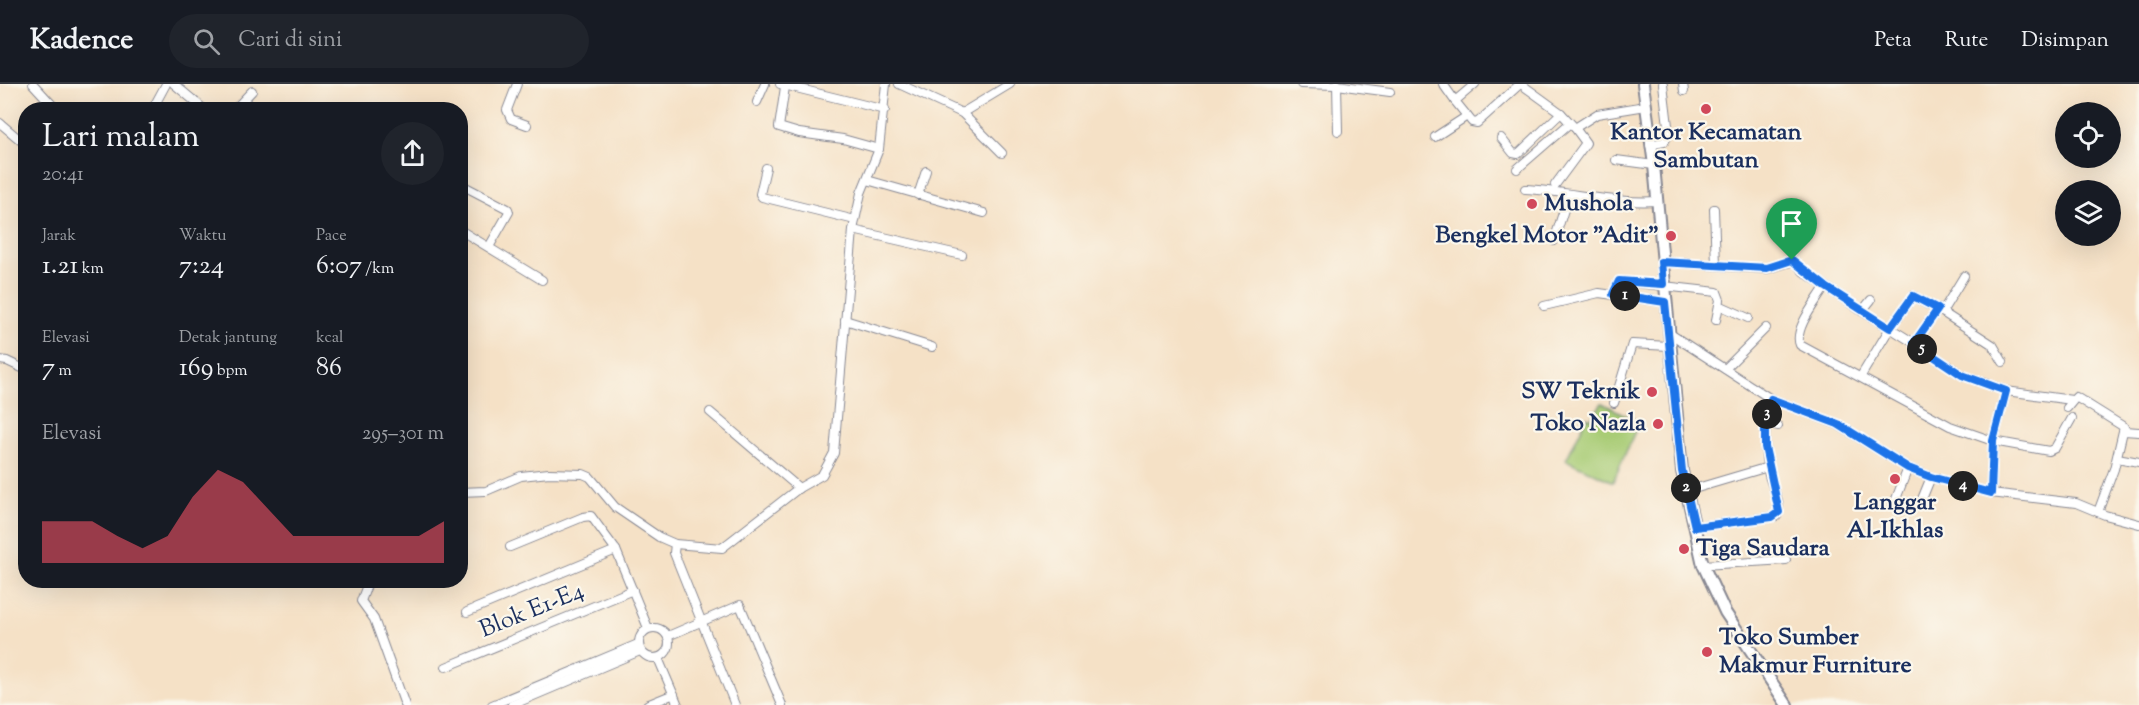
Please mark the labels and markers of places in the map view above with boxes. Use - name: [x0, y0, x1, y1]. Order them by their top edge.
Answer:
- marker: Kantor Kecamatan Sambutan: [1699, 102, 1713, 116]
- place label: Kantor Kecamatan Sambutan: [1610, 116, 1802, 178]
- place label: Mushola: [1544, 187, 1635, 221]
- marker: Mushola: [1525, 197, 1539, 211]
- pin: [1766, 198, 1817, 260]
- place label: Bengkel Motor "Adit": [1435, 219, 1659, 253]
- marker: Bengkel Motor "Adit": [1664, 229, 1678, 243]
- pin: 1: [1610, 281, 1640, 311]
- pin: 5: [1907, 334, 1937, 364]
- place label: SW Teknik: [1521, 375, 1641, 409]
- marker: SW Teknik: [1645, 385, 1659, 399]
- pin: 3: [1752, 399, 1782, 429]
- place label: Toko Nazla: [1530, 407, 1647, 441]
- marker: Toko Nazla: [1651, 417, 1665, 431]
- pin: 4: [1948, 471, 1978, 501]
- marker: Langgar Al-Ikhlas: [1888, 472, 1902, 486]
- pin: 2: [1671, 473, 1701, 503]
- place label: Langgar Al-Ikhlas: [1847, 486, 1943, 548]
- place label: Tiga Saudara: [1696, 532, 1830, 566]
- marker: Tiga Saudara: [1677, 542, 1691, 556]
- place label: Toko Sumber Makmur Furniture: [1719, 621, 1912, 683]
- marker: Toko Sumber Makmur Furniture: [1700, 645, 1714, 659]

